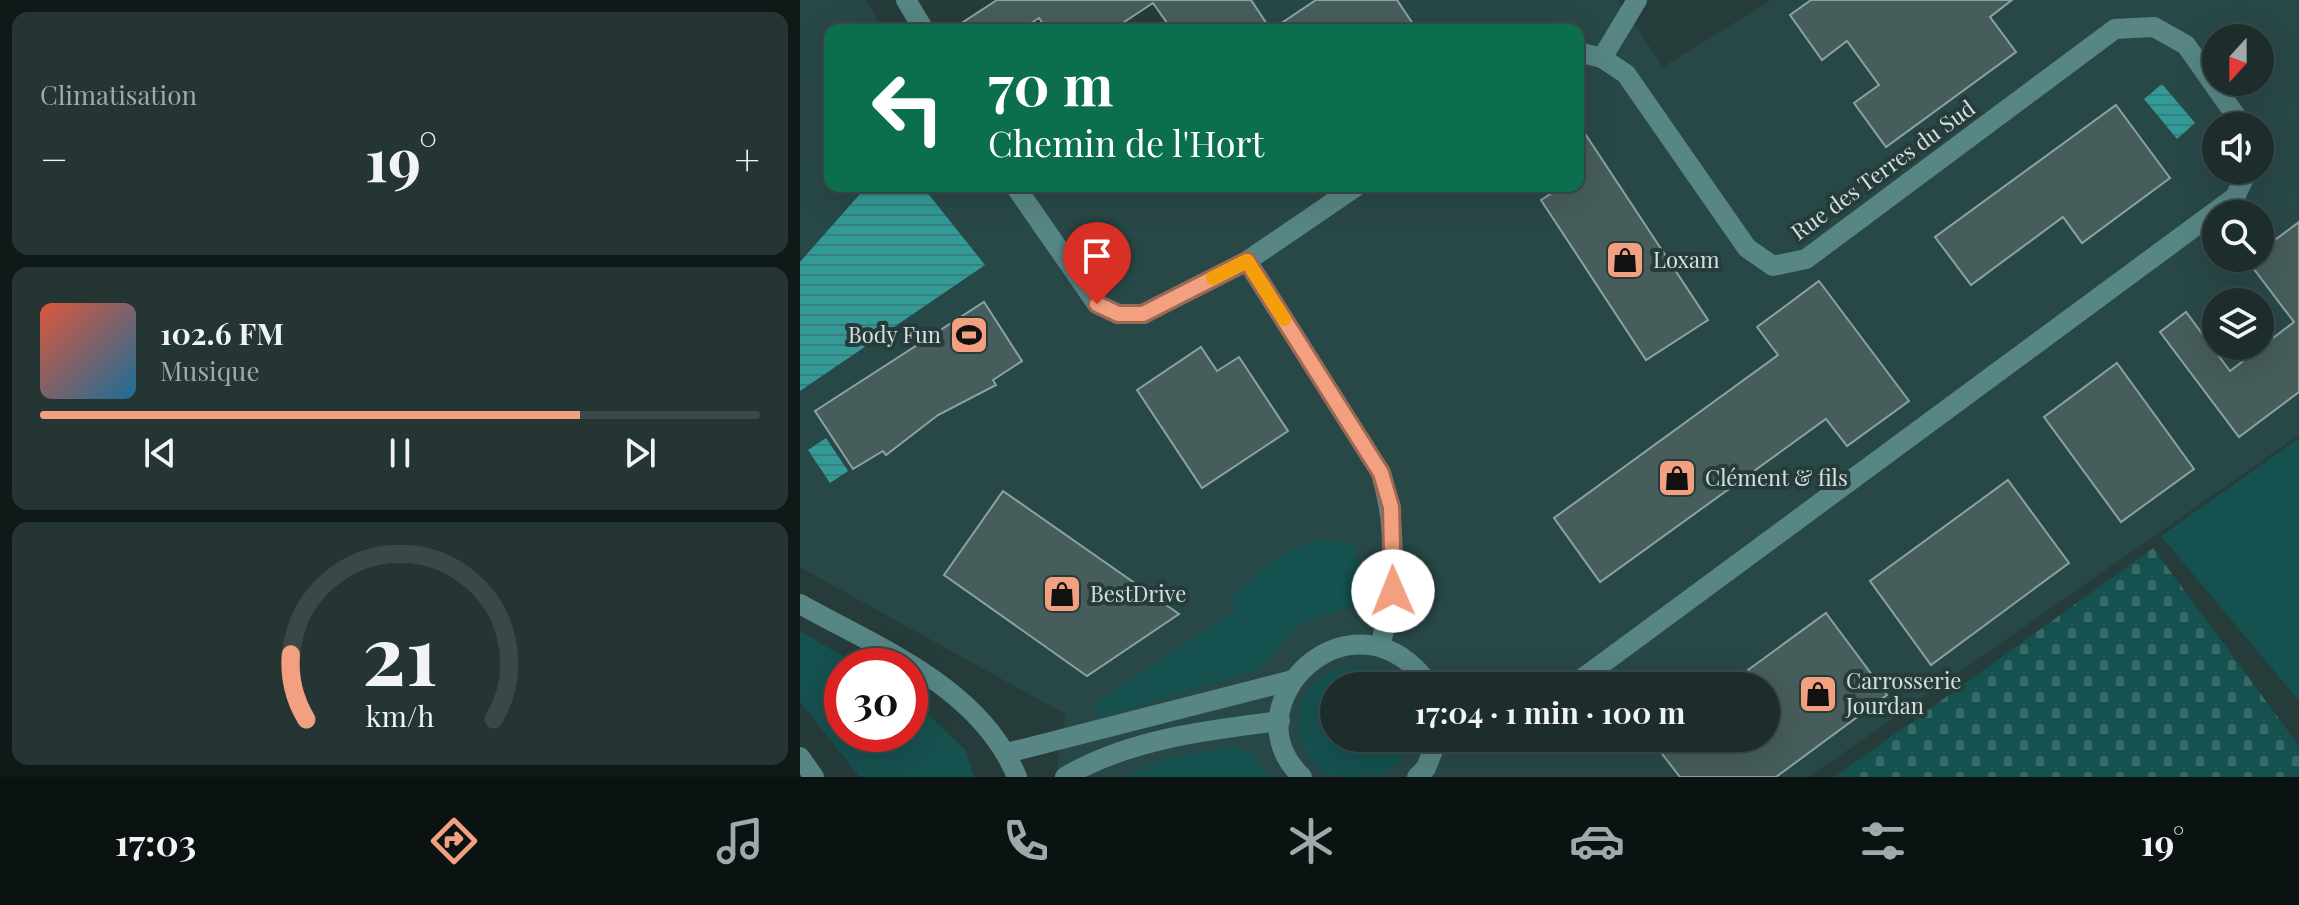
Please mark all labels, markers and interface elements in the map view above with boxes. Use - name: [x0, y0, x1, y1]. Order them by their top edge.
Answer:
- north arrow: [2202, 24, 2274, 96]
- map controls: [2202, 24, 2274, 360]
- text: 70 m: [988, 46, 1113, 121]
- icon: left: [856, 56, 960, 160]
- text: Climatisation: [40, 77, 197, 112]
- street label: Rue des Terres du Sud: [1784, 92, 1981, 246]
- button: sound: [2202, 112, 2274, 184]
- text: 19°: [365, 117, 438, 197]
- text: Chemin de l'Hort: [988, 118, 1264, 166]
- text: −: [40, 128, 68, 187]
- text: +: [734, 128, 760, 187]
- button: search: [2202, 200, 2274, 272]
- pin: [1063, 222, 1131, 304]
- icon: arrive: [1075, 234, 1119, 278]
- shop icon: Loxam: [1604, 239, 1646, 281]
- place label: Loxam: [1653, 244, 1720, 274]
- button: layers: [2202, 288, 2274, 360]
- text: 102.6 FM: [160, 313, 284, 353]
- sports icon: Body Fun: [948, 314, 990, 356]
- place label: Body Fun: [848, 319, 941, 349]
- text: Musique: [160, 353, 260, 388]
- icon: previous: [138, 431, 182, 475]
- icon: pause: [378, 431, 422, 475]
- icon: next: [618, 431, 662, 475]
- shop icon: Clément & fils: [1656, 457, 1698, 499]
- place label: Clément & fils: [1705, 462, 1848, 492]
- position arrow: [1351, 549, 1435, 633]
- shop icon: BestDrive: [1041, 573, 1083, 615]
- place label: BestDrive: [1090, 578, 1186, 608]
- text: 21: [362, 595, 438, 706]
- speed limit sign: 30: [824, 648, 928, 752]
- place label: Carrosserie Jourdan: [1845, 665, 1961, 720]
- shop icon: Carrosserie Jourdan: [1797, 673, 1839, 715]
- text: 17:04 · 1 min · 100 m: [1415, 692, 1685, 732]
- text: km/h: [366, 696, 434, 734]
- icon: directions: [426, 813, 482, 869]
- icon: music: [712, 813, 768, 869]
- icon: phone: [998, 813, 1054, 869]
- icon: climate: [1283, 813, 1339, 869]
- icon: car: [1569, 813, 1625, 869]
- icon: filters: [1855, 813, 1911, 869]
- text: 17:03: [115, 817, 196, 865]
- text: 19°: [2141, 817, 2184, 865]

